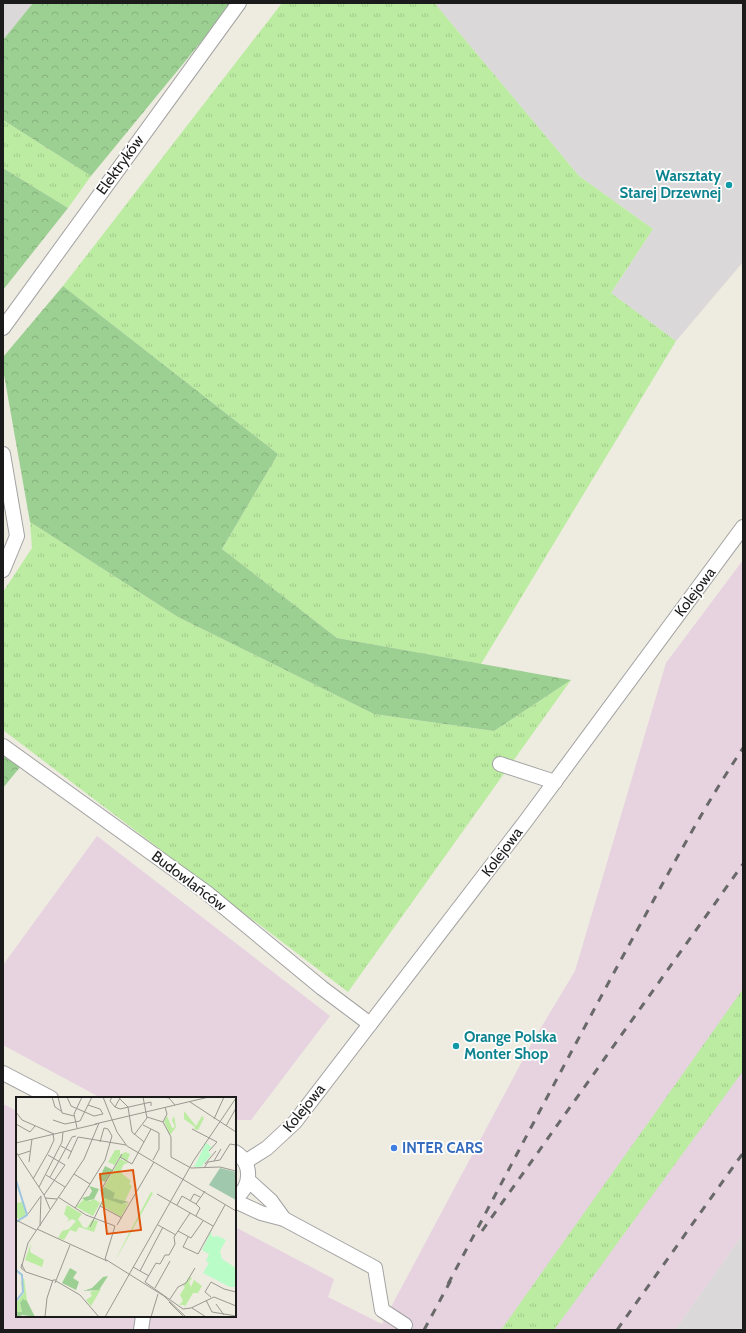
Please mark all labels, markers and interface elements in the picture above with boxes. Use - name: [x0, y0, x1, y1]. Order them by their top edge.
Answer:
- street label: Elektryków: [92, 132, 148, 198]
- place label: Warsztaty Starej Drzewnej: [620, 167, 722, 202]
- marker: Warsztaty Starej Drzewnej: [724, 180, 734, 190]
- street label: Kolejowa: [671, 563, 720, 620]
- street label: Kolejowa: [478, 823, 527, 880]
- street label: Budowlańców: [148, 847, 230, 915]
- place label: Orange Polska Monter Shop: [464, 1028, 557, 1063]
- marker: Orange Polska Monter Shop: [451, 1041, 461, 1051]
- street label: Kolejowa: [279, 1080, 329, 1136]
- inset map: [16, 1097, 236, 1317]
- place label: INTER CARS: [402, 1139, 483, 1157]
- marker: INTER CARS: [389, 1143, 399, 1153]

